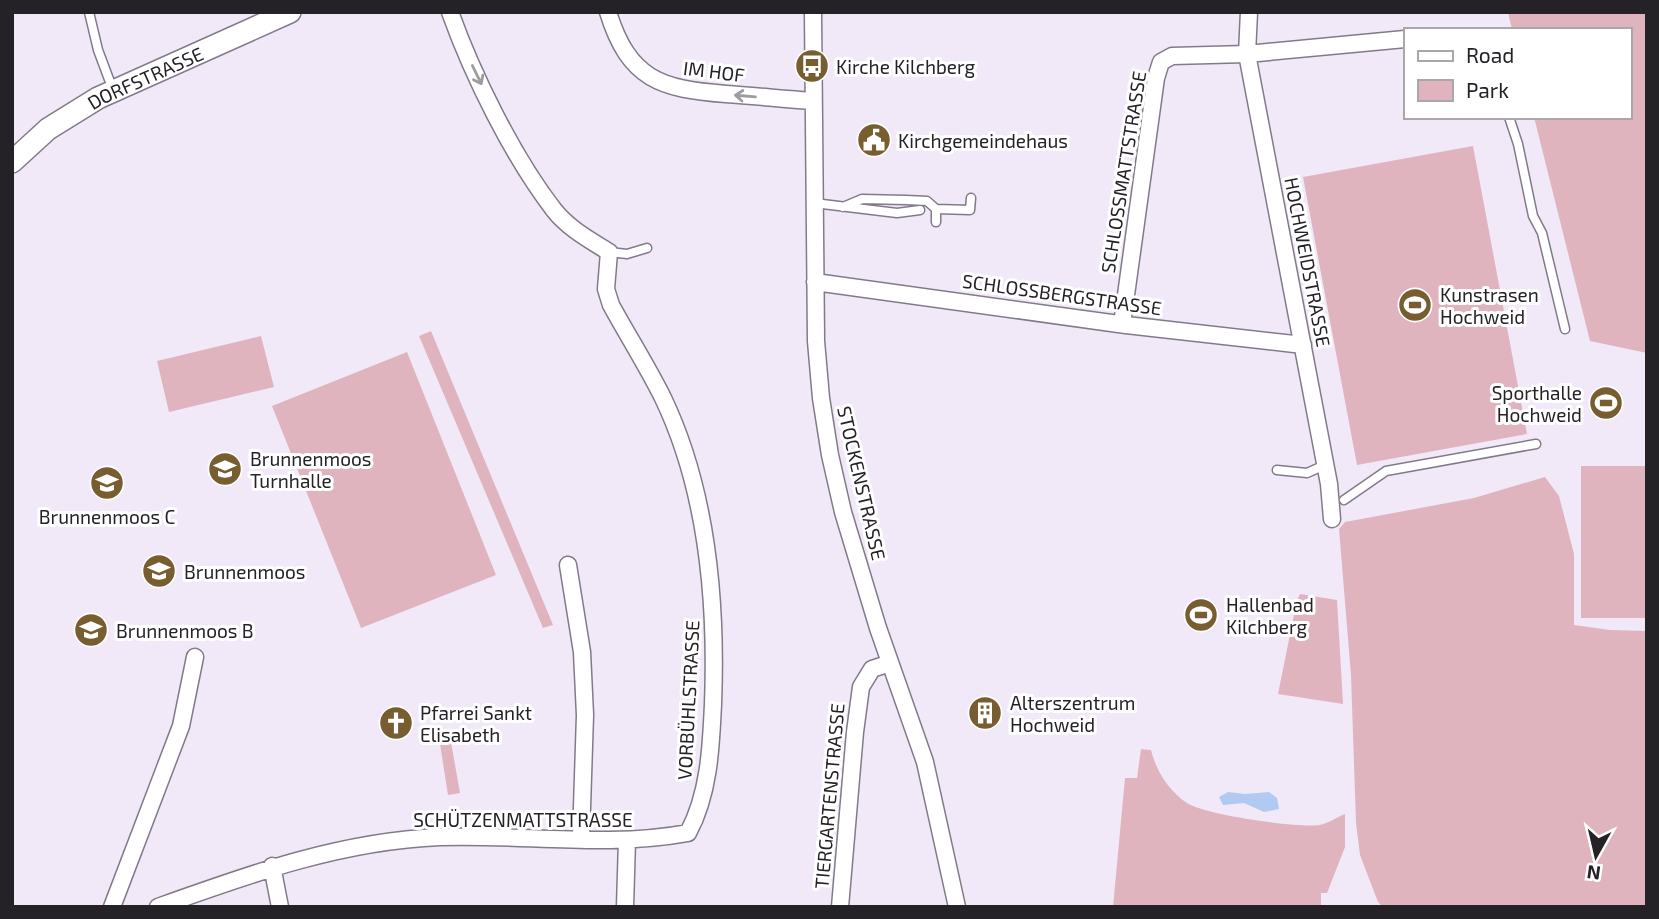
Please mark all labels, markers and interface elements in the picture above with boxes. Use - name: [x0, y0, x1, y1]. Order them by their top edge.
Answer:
- legend: [1404, 28, 1631, 119]
- street label: DORFSTRASSE: [83, 41, 206, 114]
- text: Road: [1466, 42, 1514, 67]
- bus stop icon: Kirche Kilchberg: [793, 47, 831, 85]
- place label: Kirche Kilchberg: [836, 55, 976, 78]
- street label: IM HOF: [682, 56, 746, 86]
- one-way arrow: [470, 64, 484, 85]
- street label: SCHLOSSMATTSTRASSE: [1096, 69, 1150, 275]
- text: Park: [1466, 77, 1509, 102]
- one-way arrow: [734, 89, 757, 102]
- public building icon: Kirchgemeindehaus: [855, 121, 893, 159]
- place label: Kirchgemeindehaus: [898, 129, 1068, 152]
- street label: HOCHWEIDSTRASSE: [1280, 175, 1336, 349]
- street label: SCHLOSSBERGSTRASSE: [961, 269, 1163, 319]
- place label: Kunstrasen Hochweid: [1440, 283, 1539, 328]
- sports icon: Kunstrasen Hochweid: [1396, 286, 1434, 324]
- place label: Sporthalle Hochweid: [1492, 381, 1582, 426]
- sports icon: Sporthalle Hochweid: [1587, 384, 1625, 422]
- street label: STOCKENSTRASSE: [833, 404, 891, 562]
- place label: Brunnenmoos Turnhalle: [250, 447, 371, 492]
- school or university icon: Brunnenmoos Turnhalle: [206, 450, 244, 488]
- school or university icon: Brunnenmoos C: [88, 464, 126, 502]
- place label: Brunnenmoos C: [39, 505, 175, 528]
- school or university icon: Brunnenmoos: [140, 552, 178, 590]
- place label: Brunnenmoos: [184, 560, 305, 583]
- place label: Hallenbad Kilchberg: [1226, 593, 1314, 638]
- sports icon: Hallenbad Kilchberg: [1182, 596, 1220, 634]
- school or university icon: Brunnenmoos B: [72, 611, 110, 649]
- place label: Brunnenmoos B: [116, 619, 253, 642]
- street label: VORBÜHLSTRASSE: [672, 620, 704, 780]
- place label: Alterszentrum Hochweid: [1010, 691, 1135, 736]
- building icon: Alterszentrum Hochweid: [966, 694, 1004, 732]
- place label: Pfarrei Sankt Elisabeth: [420, 701, 532, 746]
- street label: TIERGARTENSTRASSE: [809, 702, 849, 890]
- church icon: Pfarrei Sankt Elisabeth: [377, 704, 415, 742]
- street label: SCHÜTZENMATTSTRASSE: [413, 808, 633, 831]
- north arrow: [1561, 821, 1631, 891]
- text: N: [1585, 861, 1602, 886]

